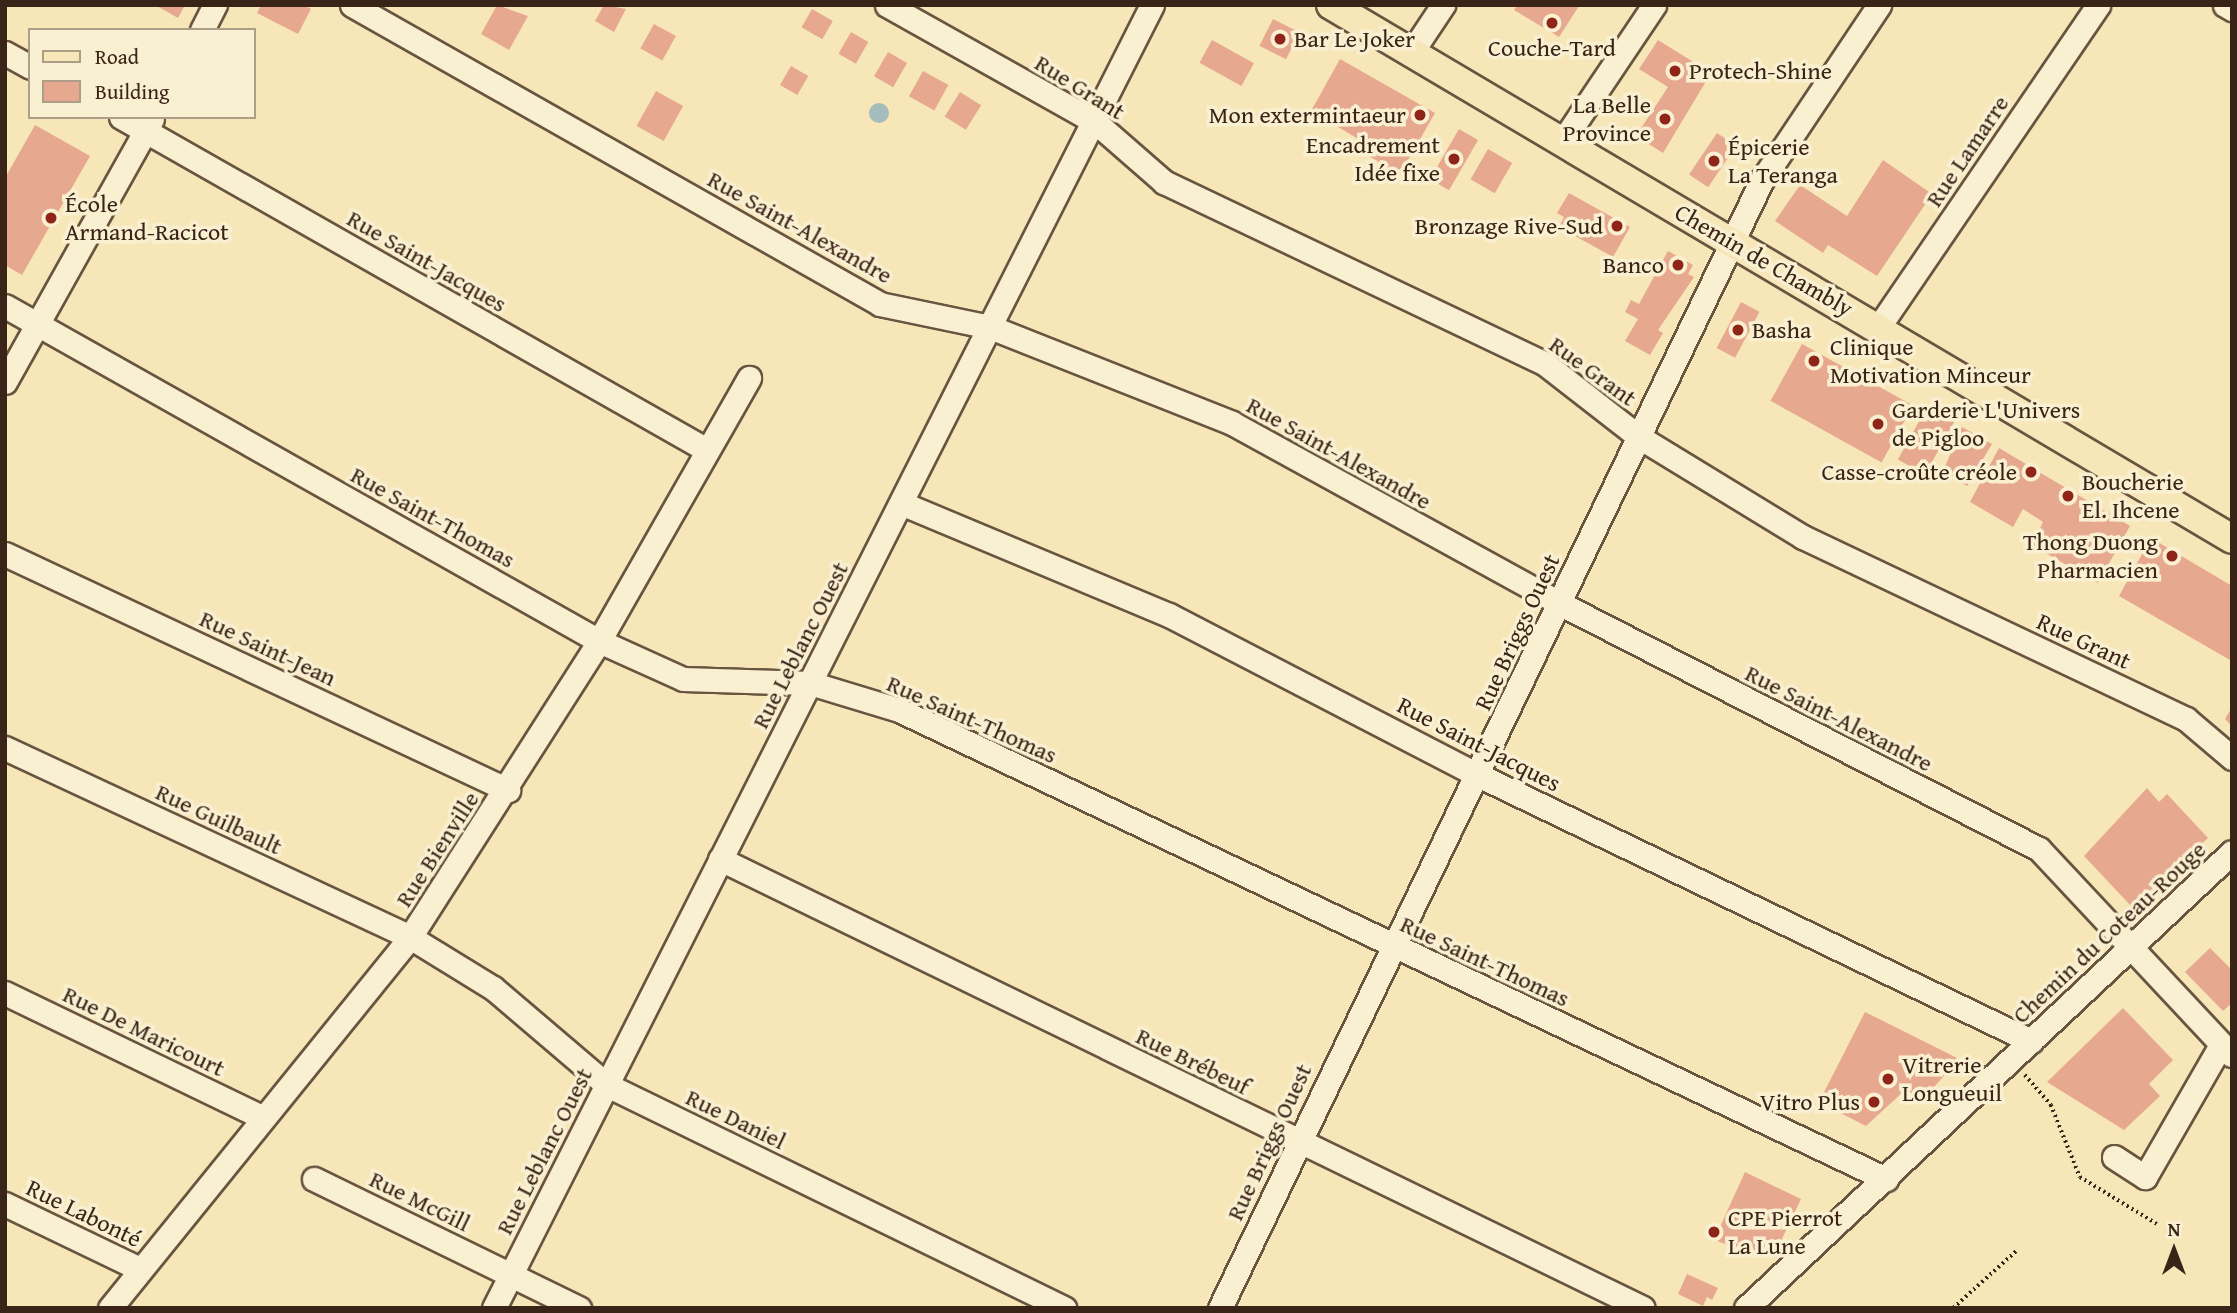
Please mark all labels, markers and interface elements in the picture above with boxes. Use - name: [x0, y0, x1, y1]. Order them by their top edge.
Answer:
- marker: Couche-Tard: [1544, 15, 1560, 31]
- place label: Bar Le Joker: [1294, 25, 1415, 53]
- legend: [28, 28, 256, 119]
- marker: Bar Le Joker: [1272, 31, 1288, 47]
- place label: Couche-Tard: [1488, 34, 1616, 62]
- text: Road: [95, 41, 139, 72]
- street label: Rue Grant: [1030, 48, 1130, 126]
- place label: Protech-Shine: [1689, 57, 1832, 85]
- marker: Protech-Shine: [1667, 63, 1683, 79]
- text: Building: [95, 76, 169, 107]
- street label: Rue Lamarre: [1919, 90, 2015, 212]
- place label: La Belle Province: [1563, 91, 1651, 147]
- place label: Mon extermintaeur: [1209, 101, 1406, 129]
- marker: Mon extermintaeur: [1412, 107, 1428, 123]
- marker: La Belle Province: [1657, 111, 1673, 127]
- place label: Encadrement Idée fixe: [1306, 131, 1440, 187]
- place label: Épicerie La Teranga: [1728, 133, 1838, 189]
- marker: Encadrement Idée fixe: [1446, 151, 1462, 167]
- marker: Épicerie La Teranga: [1706, 153, 1722, 169]
- street label: Rue Saint-Alexandre: [703, 164, 897, 290]
- place label: École Armand-Racicot: [65, 190, 229, 246]
- street label: Chemin de Chambly: [1670, 197, 1858, 323]
- street label: Rue Saint-Jacques: [342, 204, 512, 318]
- marker: École Armand-Racicot: [43, 210, 59, 226]
- place label: Bronzage Rive-Sud: [1415, 212, 1603, 240]
- marker: Bronzage Rive-Sud: [1609, 218, 1625, 234]
- place label: Banco: [1603, 251, 1664, 279]
- marker: Banco: [1670, 257, 1686, 273]
- place label: Basha: [1752, 316, 1811, 344]
- marker: Basha: [1730, 322, 1746, 338]
- street label: Rue Grant: [1544, 330, 1642, 412]
- place label: Clinique Motivation Minceur: [1830, 333, 2031, 389]
- marker: Clinique Motivation Minceur: [1804, 351, 1824, 371]
- street label: Rue Saint-Alexandre: [1242, 390, 1436, 516]
- place label: Garderie L'Univers de Pigloo: [1892, 396, 2080, 452]
- marker: Garderie L'Univers de Pigloo: [1870, 416, 1886, 432]
- place label: Casse-croûte créole: [1822, 458, 2017, 486]
- street label: Rue Saint-Thomas: [346, 460, 520, 574]
- marker: Casse-croûte créole: [2023, 464, 2039, 480]
- place label: Boucherie El. Ihcene: [2082, 468, 2184, 524]
- marker: Boucherie El. Ihcene: [2060, 488, 2076, 504]
- place label: Thong Duong Pharmacien: [2023, 528, 2158, 584]
- marker: Thong Duong Pharmacien: [2164, 548, 2180, 564]
- street label: Rue Briggs Ouest: [1468, 549, 1566, 715]
- street label: Rue Leblanc Ouest: [746, 557, 854, 733]
- street label: Rue Saint-Jean: [195, 604, 341, 692]
- street label: Rue Grant: [2032, 607, 2136, 675]
- street label: Rue Saint-Alexandre: [1741, 658, 1937, 778]
- street label: Rue Saint-Thomas: [883, 669, 1061, 769]
- street label: Rue Saint-Jacques: [1393, 690, 1565, 798]
- street label: Rue Guilbault: [151, 777, 287, 861]
- street label: Rue Bienville: [389, 786, 485, 912]
- street label: Chemin du Coteau-Rouge: [2006, 835, 2212, 1029]
- street label: Rue Saint-Thomas: [1396, 909, 1574, 1013]
- street label: Rue De Maricourt: [58, 979, 230, 1083]
- street label: Rue Brébeuf: [1132, 1021, 1254, 1101]
- place label: Vitrerie Longueuil: [1902, 1051, 2002, 1107]
- street label: Rue Briggs Ouest: [1220, 1059, 1318, 1225]
- street label: Rue Leblanc Ouest: [490, 1063, 598, 1239]
- marker: Vitrerie Longueuil: [1880, 1071, 1896, 1087]
- street label: Rue Daniel: [681, 1082, 791, 1156]
- place label: Vitro Plus: [1760, 1088, 1860, 1116]
- marker: Vitro Plus: [1866, 1094, 1882, 1110]
- street label: Rue McGill: [365, 1164, 475, 1238]
- street label: Rue Labonté: [22, 1173, 146, 1253]
- place label: CPE Pierrot La Lune: [1728, 1204, 1842, 1260]
- north arrow: [2139, 1215, 2209, 1285]
- text: N: [2168, 1215, 2180, 1243]
- marker: CPE Pierrot La Lune: [1706, 1224, 1722, 1240]

